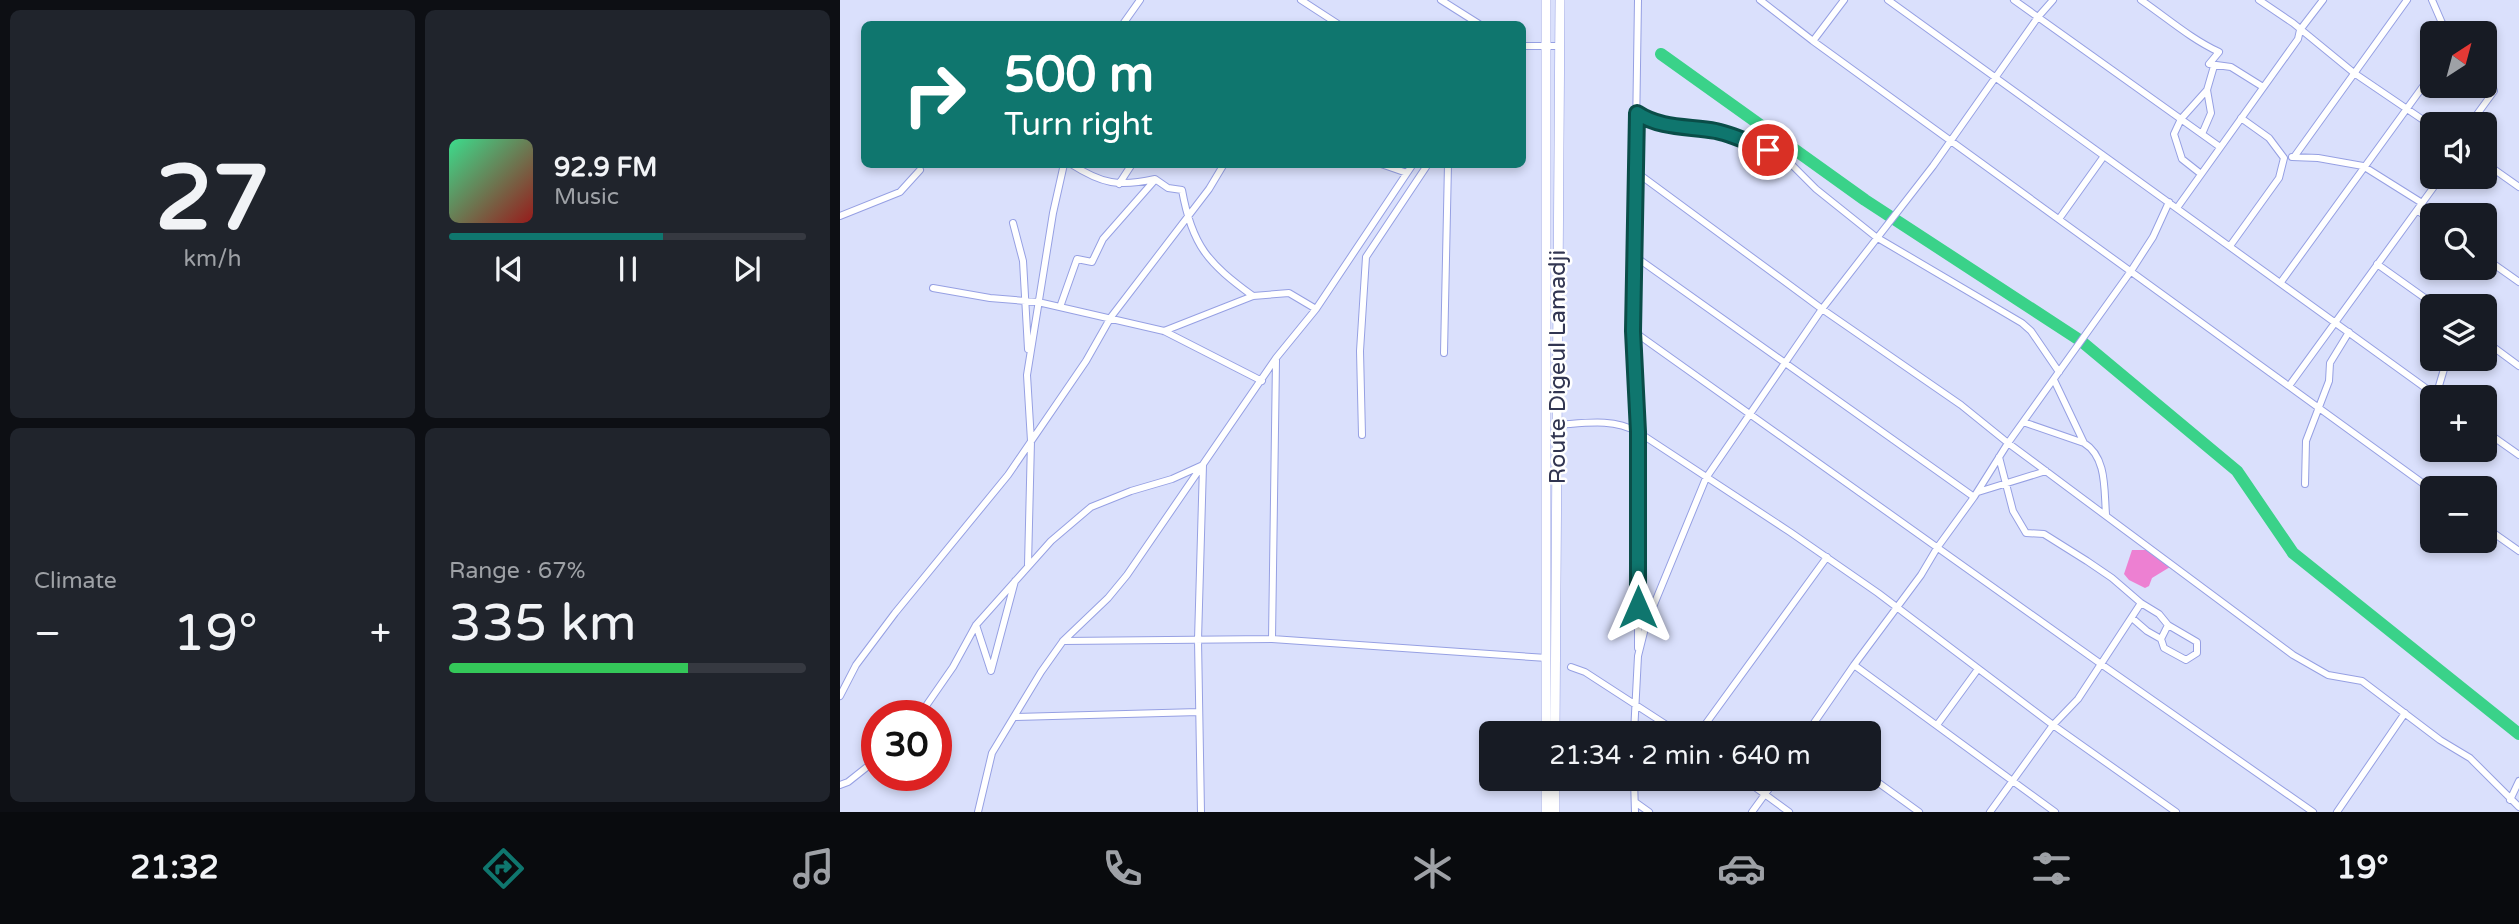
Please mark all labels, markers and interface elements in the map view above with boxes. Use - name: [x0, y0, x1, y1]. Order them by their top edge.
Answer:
- north arrow: [2420, 21, 2497, 98]
- map controls: [2420, 21, 2497, 553]
- text: 500 m: [1004, 46, 1154, 105]
- icon: right: [889, 49, 980, 140]
- text: Turn right: [1004, 106, 1153, 144]
- button: sound: [2420, 112, 2497, 189]
- pin: [1738, 120, 1798, 180]
- icon: arrive: [1749, 131, 1787, 169]
- text: 27: [155, 144, 270, 254]
- text: 92.9 FM: [554, 152, 657, 183]
- text: Music: [554, 183, 619, 211]
- button: search: [2420, 203, 2497, 280]
- text: km/h: [184, 245, 241, 273]
- icon: previous: [490, 250, 528, 288]
- icon: pause: [609, 250, 647, 288]
- icon: next: [728, 250, 766, 288]
- street label: Route Digeul Lamadji: [1544, 250, 1572, 484]
- button: layers: [2420, 294, 2497, 371]
- button: +: [2420, 385, 2497, 462]
- button: −: [2420, 476, 2497, 553]
- text: Range · 67%: [449, 557, 585, 585]
- text: Climate: [34, 567, 117, 595]
- position arrow: [1601, 570, 1675, 644]
- text: 335 km: [449, 592, 637, 655]
- text: 19°: [173, 602, 258, 665]
- text: −: [34, 611, 61, 657]
- text: +: [370, 611, 391, 657]
- speed limit sign: 30: [861, 700, 952, 791]
- text: 21:34 · 2 min · 640 m: [1549, 740, 1811, 771]
- icon: directions: [479, 844, 528, 893]
- icon: music: [789, 844, 838, 893]
- icon: phone: [1098, 844, 1147, 893]
- icon: climate: [1408, 844, 1457, 893]
- icon: car: [1717, 844, 1766, 893]
- icon: filters: [2027, 844, 2076, 893]
- text: 21:32: [130, 849, 219, 887]
- text: 19°: [2336, 849, 2389, 887]

